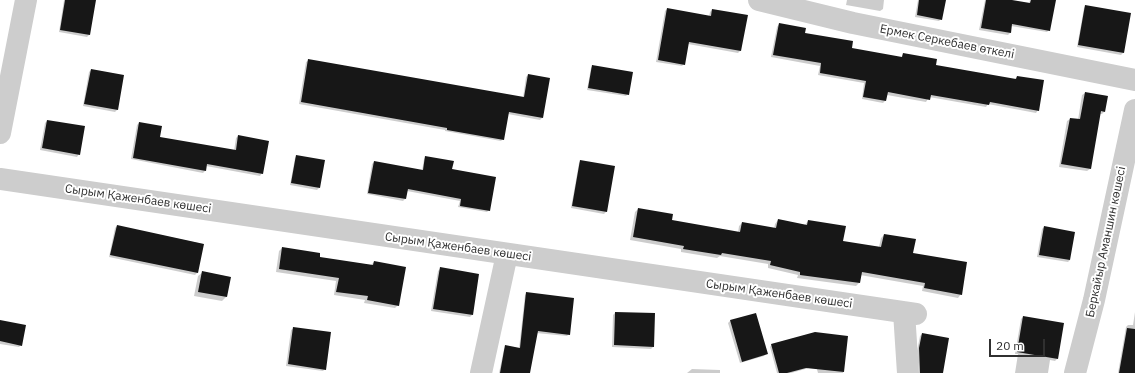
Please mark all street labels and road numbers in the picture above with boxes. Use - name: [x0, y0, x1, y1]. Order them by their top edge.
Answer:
- street label: Ермек Серкебаев өткелі: [879, 22, 1015, 62]
- street label: Беркайыр Аманшин көшесі: [1083, 165, 1129, 319]
- street label: Сырым Қаженбаев көшесі: [64, 182, 212, 216]
- street label: Сырым Қаженбаев көшесі: [384, 230, 532, 264]
- street label: Сырым Қаженбаев көшесі: [705, 277, 853, 311]

